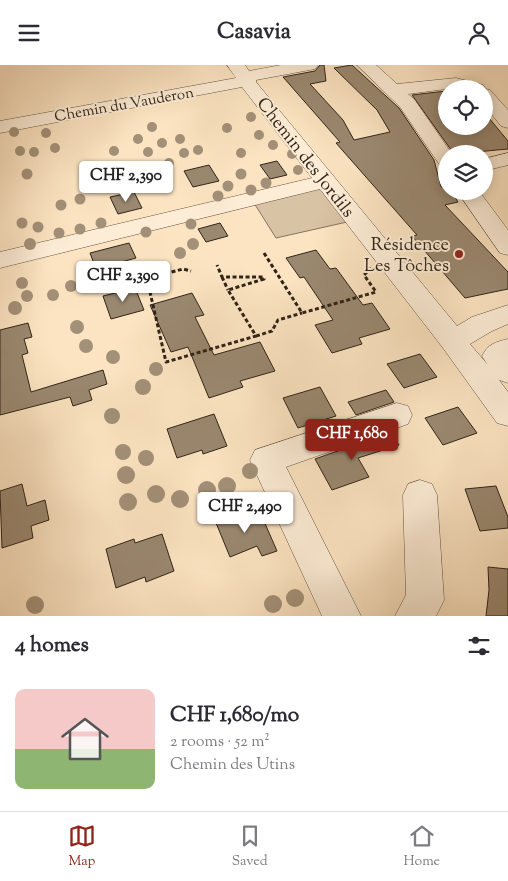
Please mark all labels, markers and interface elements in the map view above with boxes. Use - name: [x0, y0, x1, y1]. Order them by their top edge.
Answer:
- text: Casavia: [217, 17, 291, 49]
- icon: menu: [15, 19, 43, 47]
- icon: person: [465, 19, 493, 47]
- map controls: [438, 80, 493, 200]
- button: locate: [438, 80, 493, 135]
- street label: Chemin du Vauderon: [53, 83, 196, 128]
- street label: Chemin des Jordils: [249, 93, 360, 224]
- button: layers: [438, 145, 493, 200]
- pin: CHF 2,390: [69, 161, 183, 203]
- text: CHF 2,390: [90, 165, 162, 188]
- place label: Résidence Les Tôches: [364, 233, 449, 280]
- marker: Résidence Les Tôches: [453, 248, 465, 260]
- pin: CHF 2,390: [66, 261, 180, 303]
- text: CHF 2,390: [87, 265, 159, 288]
- pin: CHF 1,680: [295, 419, 409, 461]
- text: CHF 1,680: [316, 423, 388, 446]
- pin: CHF 2,490: [188, 491, 302, 534]
- text: CHF 2,490: [208, 496, 282, 519]
- text: 4 homes: [15, 631, 89, 661]
- icon: filters: [465, 632, 493, 660]
- text: CHF 1,680/mo: [170, 701, 299, 731]
- icon: home: [55, 709, 115, 769]
- text: 2 rooms · 52 m²: [170, 731, 270, 754]
- text: Chemin des Utins: [170, 754, 295, 777]
- tab: Map: [68, 822, 96, 872]
- tab: Saved: [232, 822, 268, 872]
- tab: Home: [403, 822, 440, 872]

